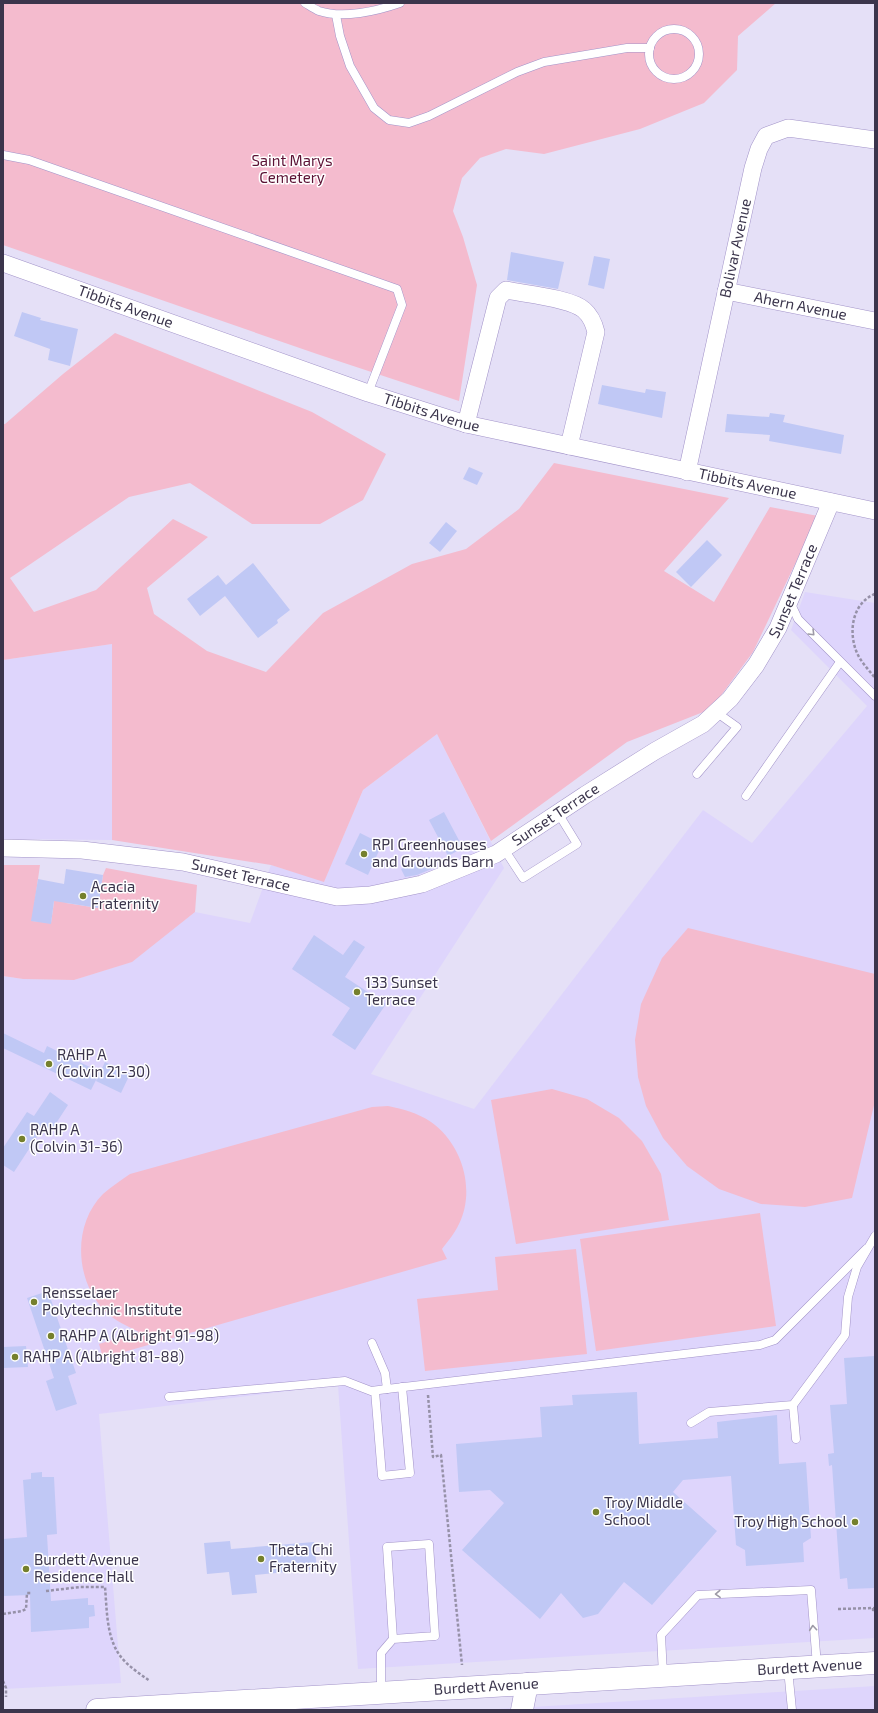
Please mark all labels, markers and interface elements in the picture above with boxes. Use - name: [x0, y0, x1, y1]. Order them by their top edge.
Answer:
- park label: Saint Marys Cemetery: [251, 151, 333, 186]
- street label: Bolivar Avenue: [715, 197, 754, 299]
- street label: Tibbits Avenue: [76, 280, 176, 331]
- street label: Ahern Avenue: [753, 287, 849, 323]
- street label: Tibbits Avenue: [381, 388, 482, 435]
- street label: Tibbits Avenue: [697, 464, 798, 502]
- street label: Sunset Terrace: [764, 541, 820, 641]
- one-way arrow: [807, 628, 815, 636]
- street label: Sunset Terrace: [508, 779, 602, 849]
- place label: RPI Greenhouses and Grounds Barn: [372, 835, 494, 870]
- marker: RPI Greenhouses and Grounds Barn: [359, 849, 369, 859]
- street label: Sunset Terrace: [190, 854, 292, 894]
- place label: Acacia Fraternity: [91, 877, 159, 912]
- marker: Acacia Fraternity: [78, 891, 88, 901]
- place label: 133 Sunset Terrace: [365, 973, 438, 1008]
- marker: 133 Sunset Terrace: [352, 987, 362, 997]
- place label: RAHP A (Colvin 21-30): [57, 1045, 150, 1080]
- marker: RAHP A (Colvin 21-30): [44, 1059, 54, 1069]
- place label: RAHP A (Colvin 31-36): [30, 1120, 123, 1155]
- marker: RAHP A (Colvin 31-36): [17, 1134, 27, 1144]
- place label: Rensselaer Polytechnic Institute: [42, 1283, 182, 1318]
- marker: Rensselaer Polytechnic Institute: [29, 1297, 39, 1307]
- place label: RAHP A (Albright 91-98): [59, 1326, 219, 1344]
- marker: RAHP A (Albright 91-98): [46, 1331, 56, 1341]
- place label: RAHP A (Albright 81-88): [23, 1347, 184, 1365]
- marker: RAHP A (Albright 81-88): [10, 1352, 20, 1362]
- place label: Troy Middle School: [604, 1493, 683, 1528]
- marker: Troy Middle School: [591, 1507, 601, 1517]
- place label: Troy High School: [734, 1512, 848, 1530]
- marker: Troy High School: [850, 1517, 860, 1527]
- place label: Theta Chi Fraternity: [269, 1540, 337, 1575]
- place label: Burdett Avenue Residence Hall: [34, 1550, 139, 1585]
- marker: Theta Chi Fraternity: [256, 1554, 266, 1564]
- marker: Burdett Avenue Residence Hall: [21, 1564, 31, 1574]
- one-way arrow: [715, 1590, 721, 1598]
- one-way arrow: [808, 1625, 817, 1631]
- street label: Burdett Avenue: [757, 1654, 863, 1678]
- street label: Burdett Avenue: [433, 1673, 539, 1698]

